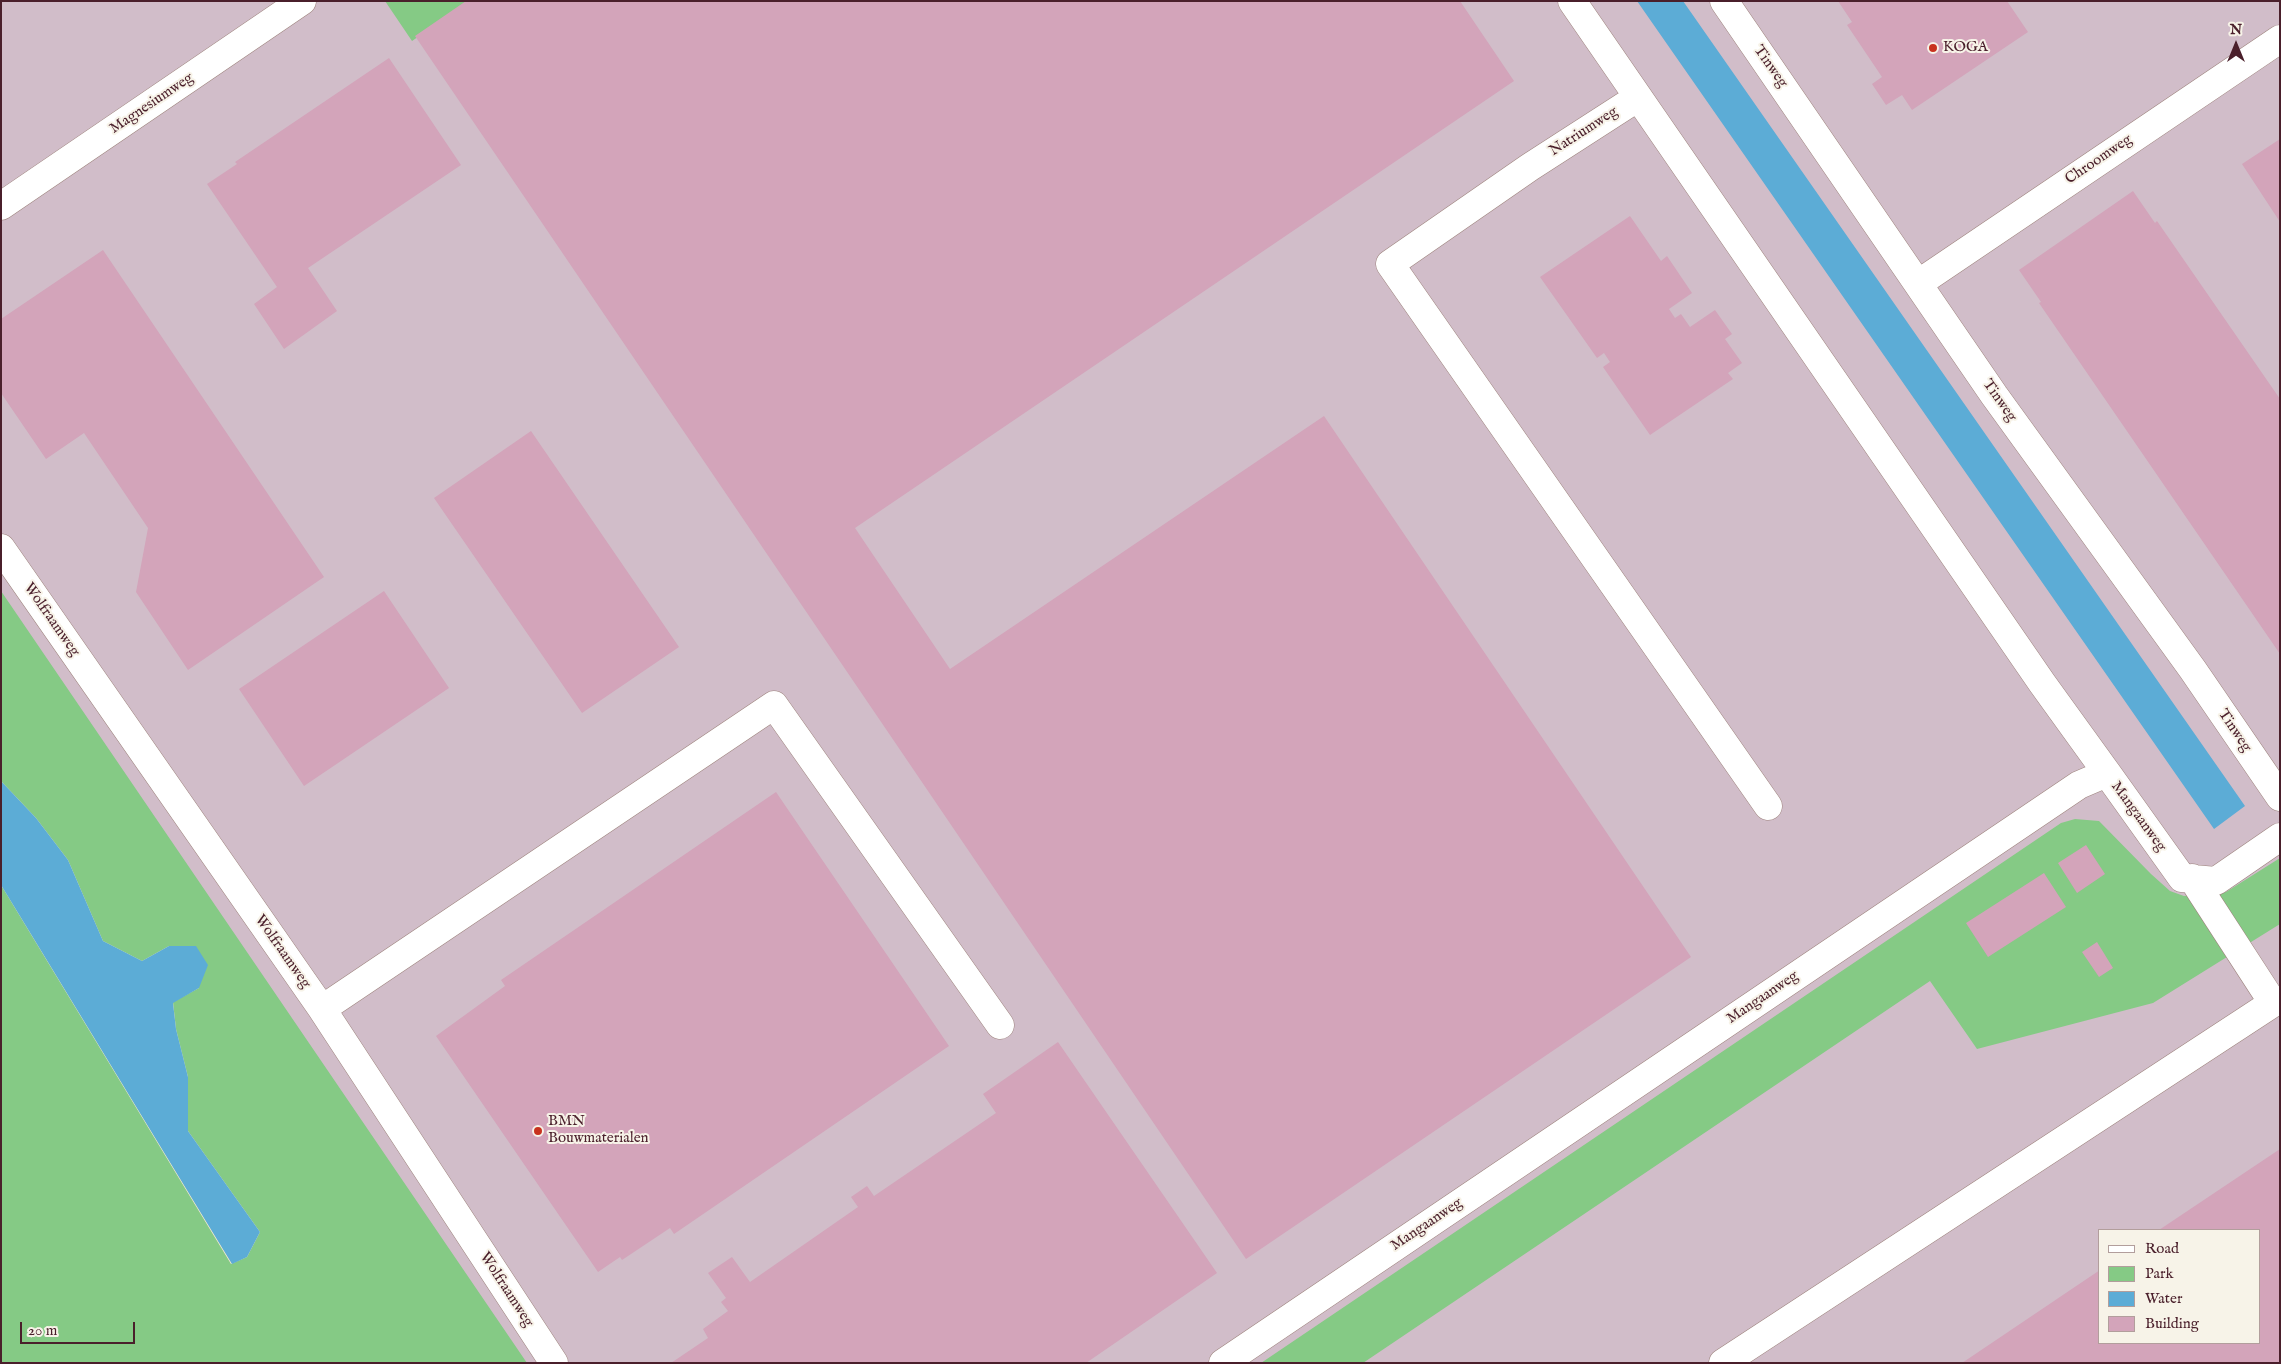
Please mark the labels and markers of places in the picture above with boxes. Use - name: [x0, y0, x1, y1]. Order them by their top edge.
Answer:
- place label: KOGA: [1943, 39, 1988, 57]
- marker: KOGA: [1927, 42, 1939, 54]
- place label: BMN Bouwmaterialen: [548, 1113, 649, 1148]
- marker: BMN Bouwmaterialen: [532, 1125, 544, 1137]

